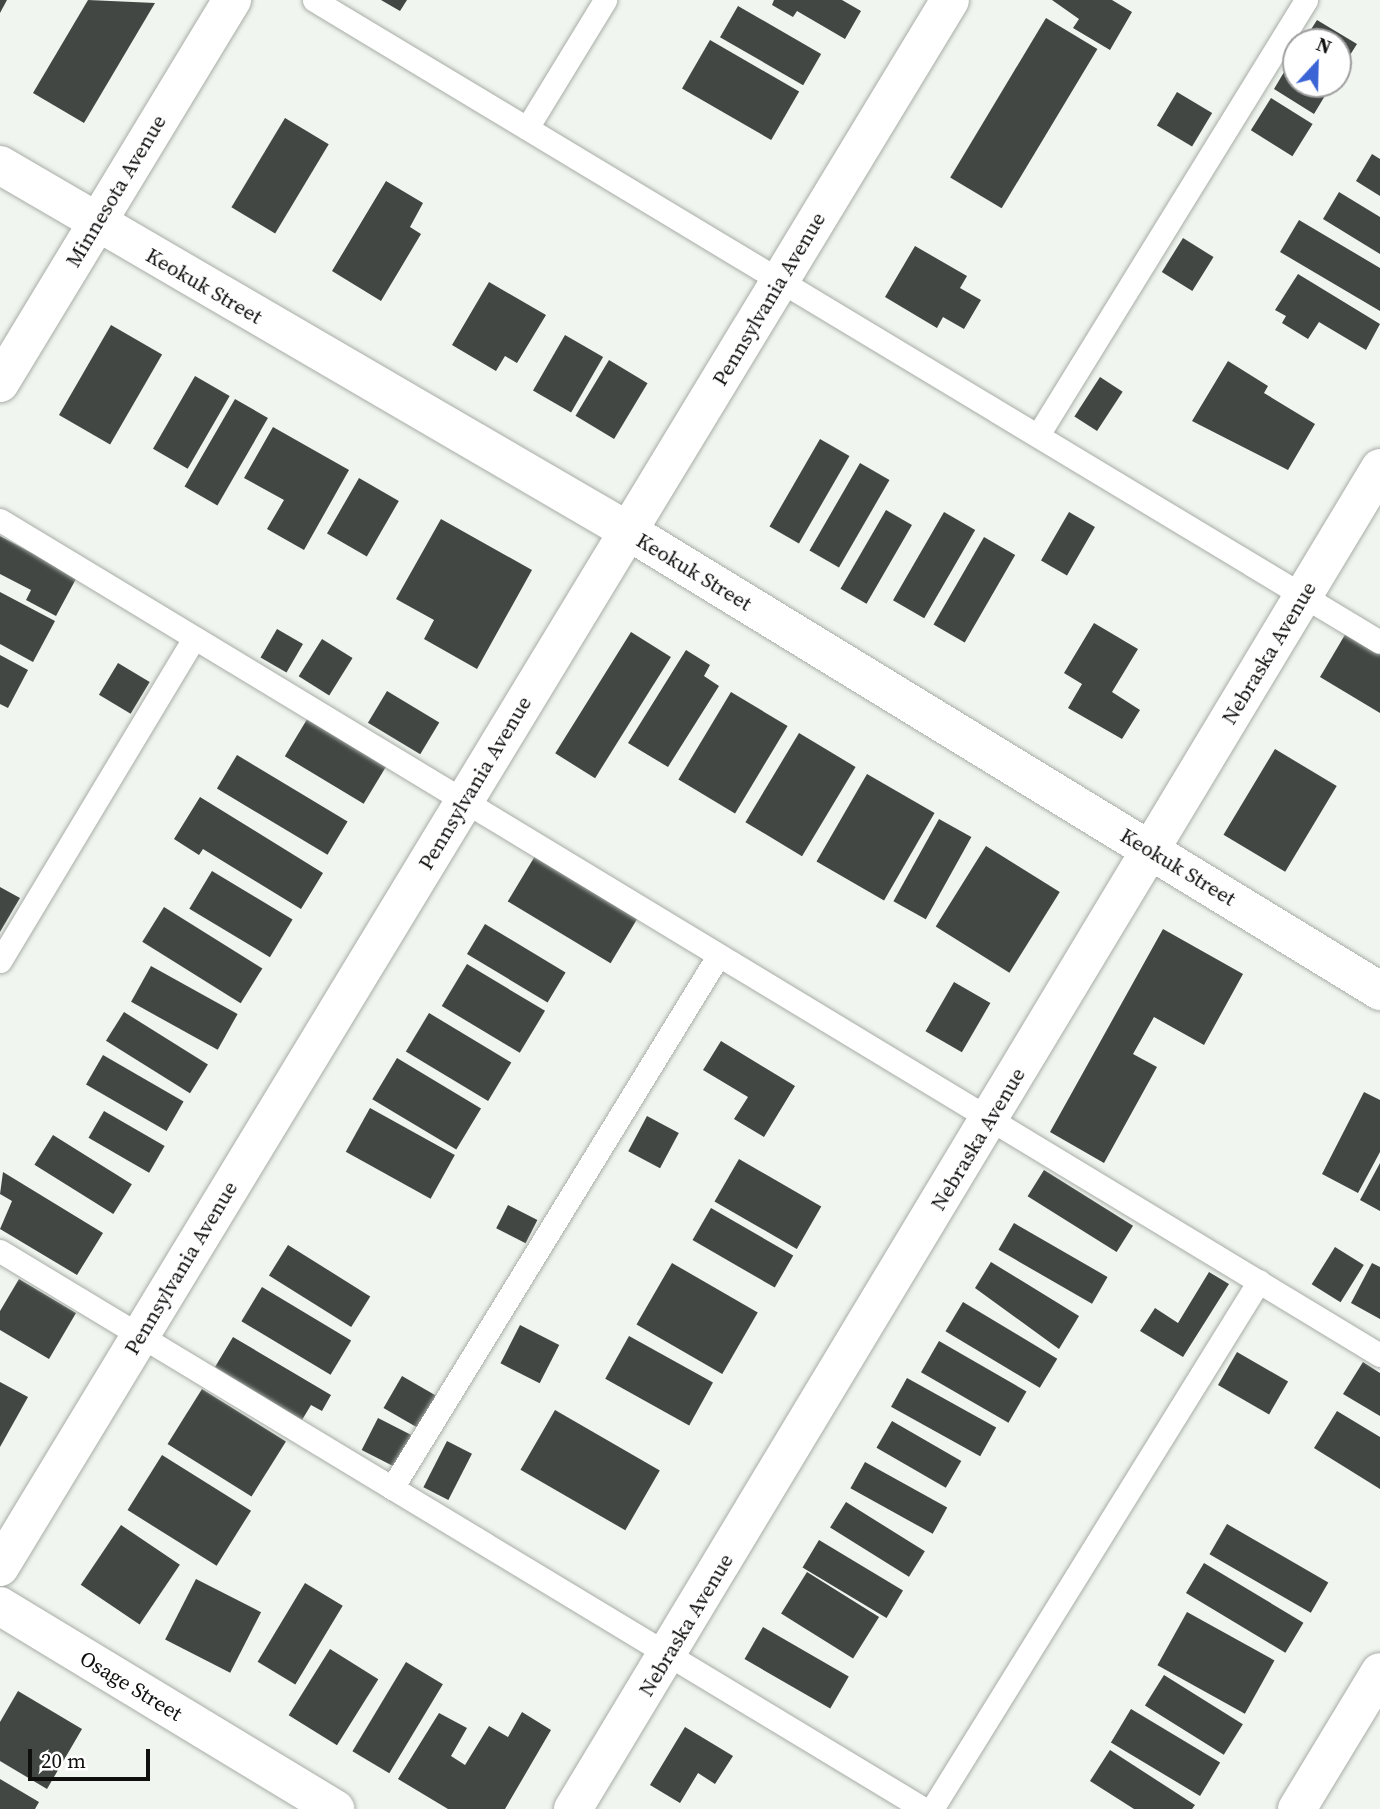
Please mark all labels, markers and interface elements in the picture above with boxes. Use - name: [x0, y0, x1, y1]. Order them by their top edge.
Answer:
- north arrow: [1282, 28, 1352, 98]
- text: N: [1313, 31, 1335, 60]
- street label: Minnesota Avenue: [61, 110, 171, 272]
- street label: Pennsylvania Avenue: [707, 208, 831, 390]
- street label: Keokuk Street: [141, 243, 267, 329]
- street label: Keokuk Street: [632, 528, 756, 616]
- street label: Nebraska Avenue: [1216, 577, 1322, 729]
- street label: Pennsylvania Avenue: [413, 692, 537, 874]
- street label: Keokuk Street: [1116, 823, 1240, 911]
- street label: Nebraska Avenue: [925, 1063, 1031, 1215]
- street label: Pennsylvania Avenue: [119, 1177, 243, 1359]
- street label: Nebraska Avenue: [633, 1549, 739, 1701]
- street label: Osage Street: [75, 1646, 187, 1726]
- scale bar: [32, 1736, 154, 1780]
- text: 20 m: [41, 1746, 86, 1775]

